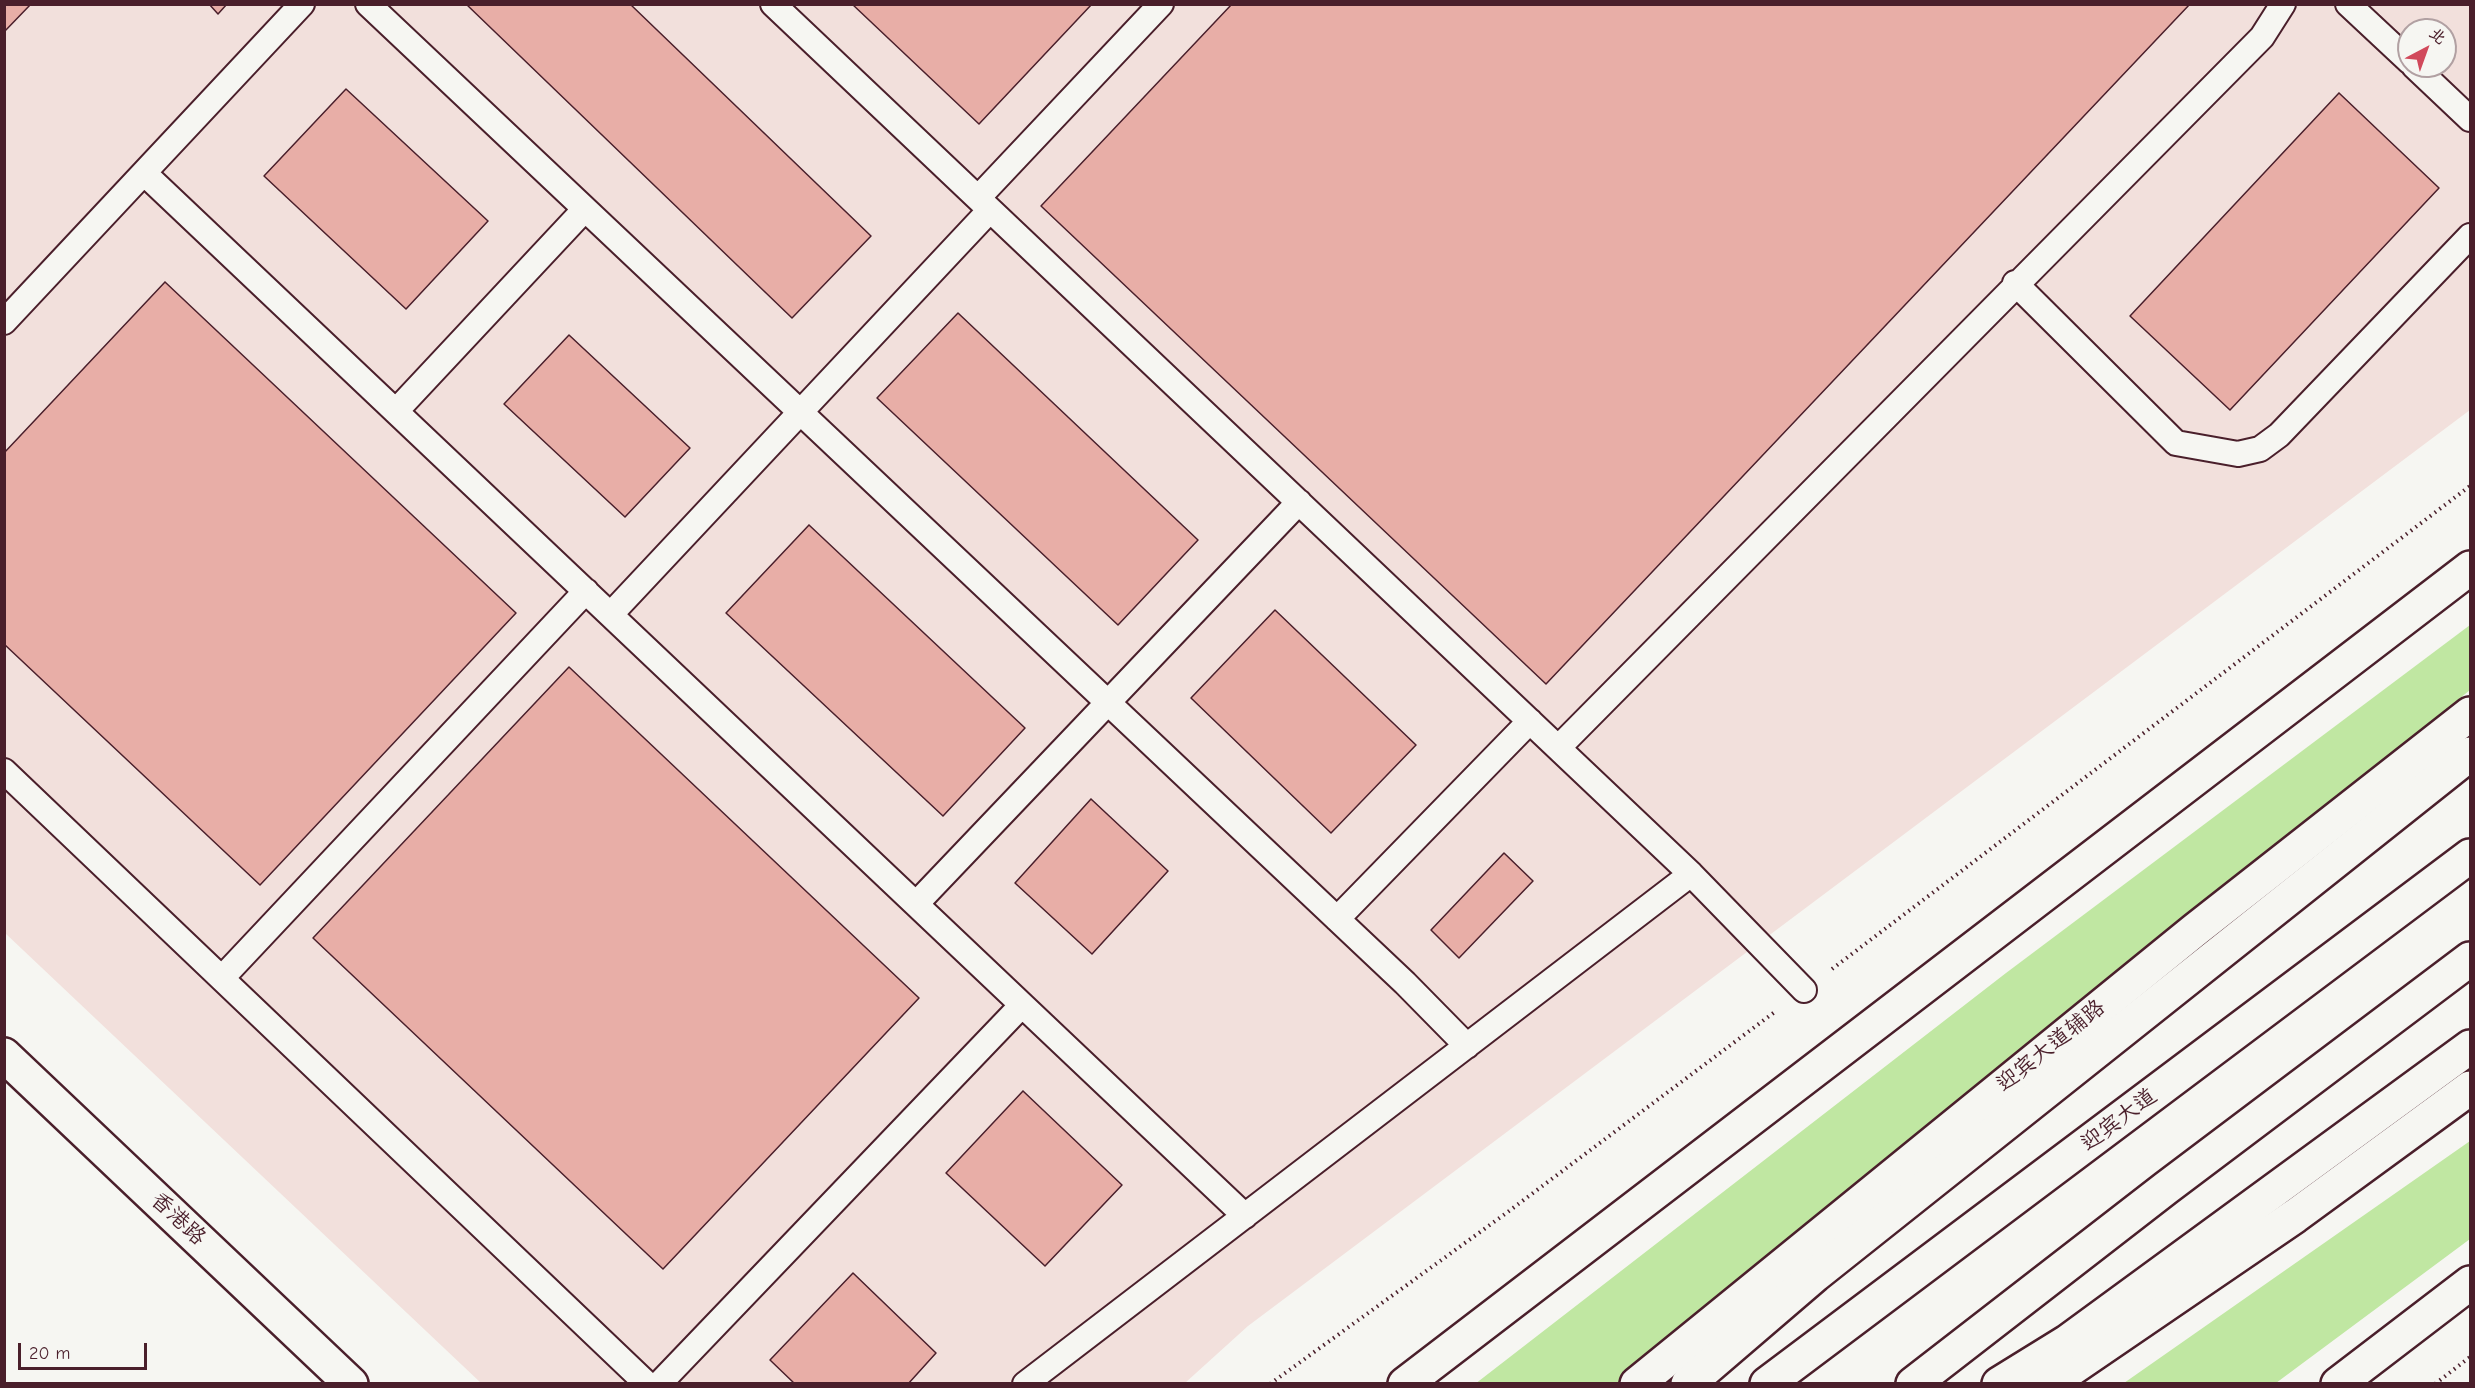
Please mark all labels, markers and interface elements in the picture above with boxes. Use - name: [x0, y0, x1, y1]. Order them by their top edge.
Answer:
- north arrow: [2397, 18, 2457, 78]
- text: 北: [2426, 24, 2449, 48]
- street label: 迎宾大道辅路: [1991, 994, 2111, 1098]
- street label: 迎宾大道: [2076, 1083, 2162, 1157]
- street label: 香港路: [145, 1187, 211, 1251]
- scale bar: [21, 1331, 150, 1369]
- text: 20 m: [29, 1343, 70, 1364]

